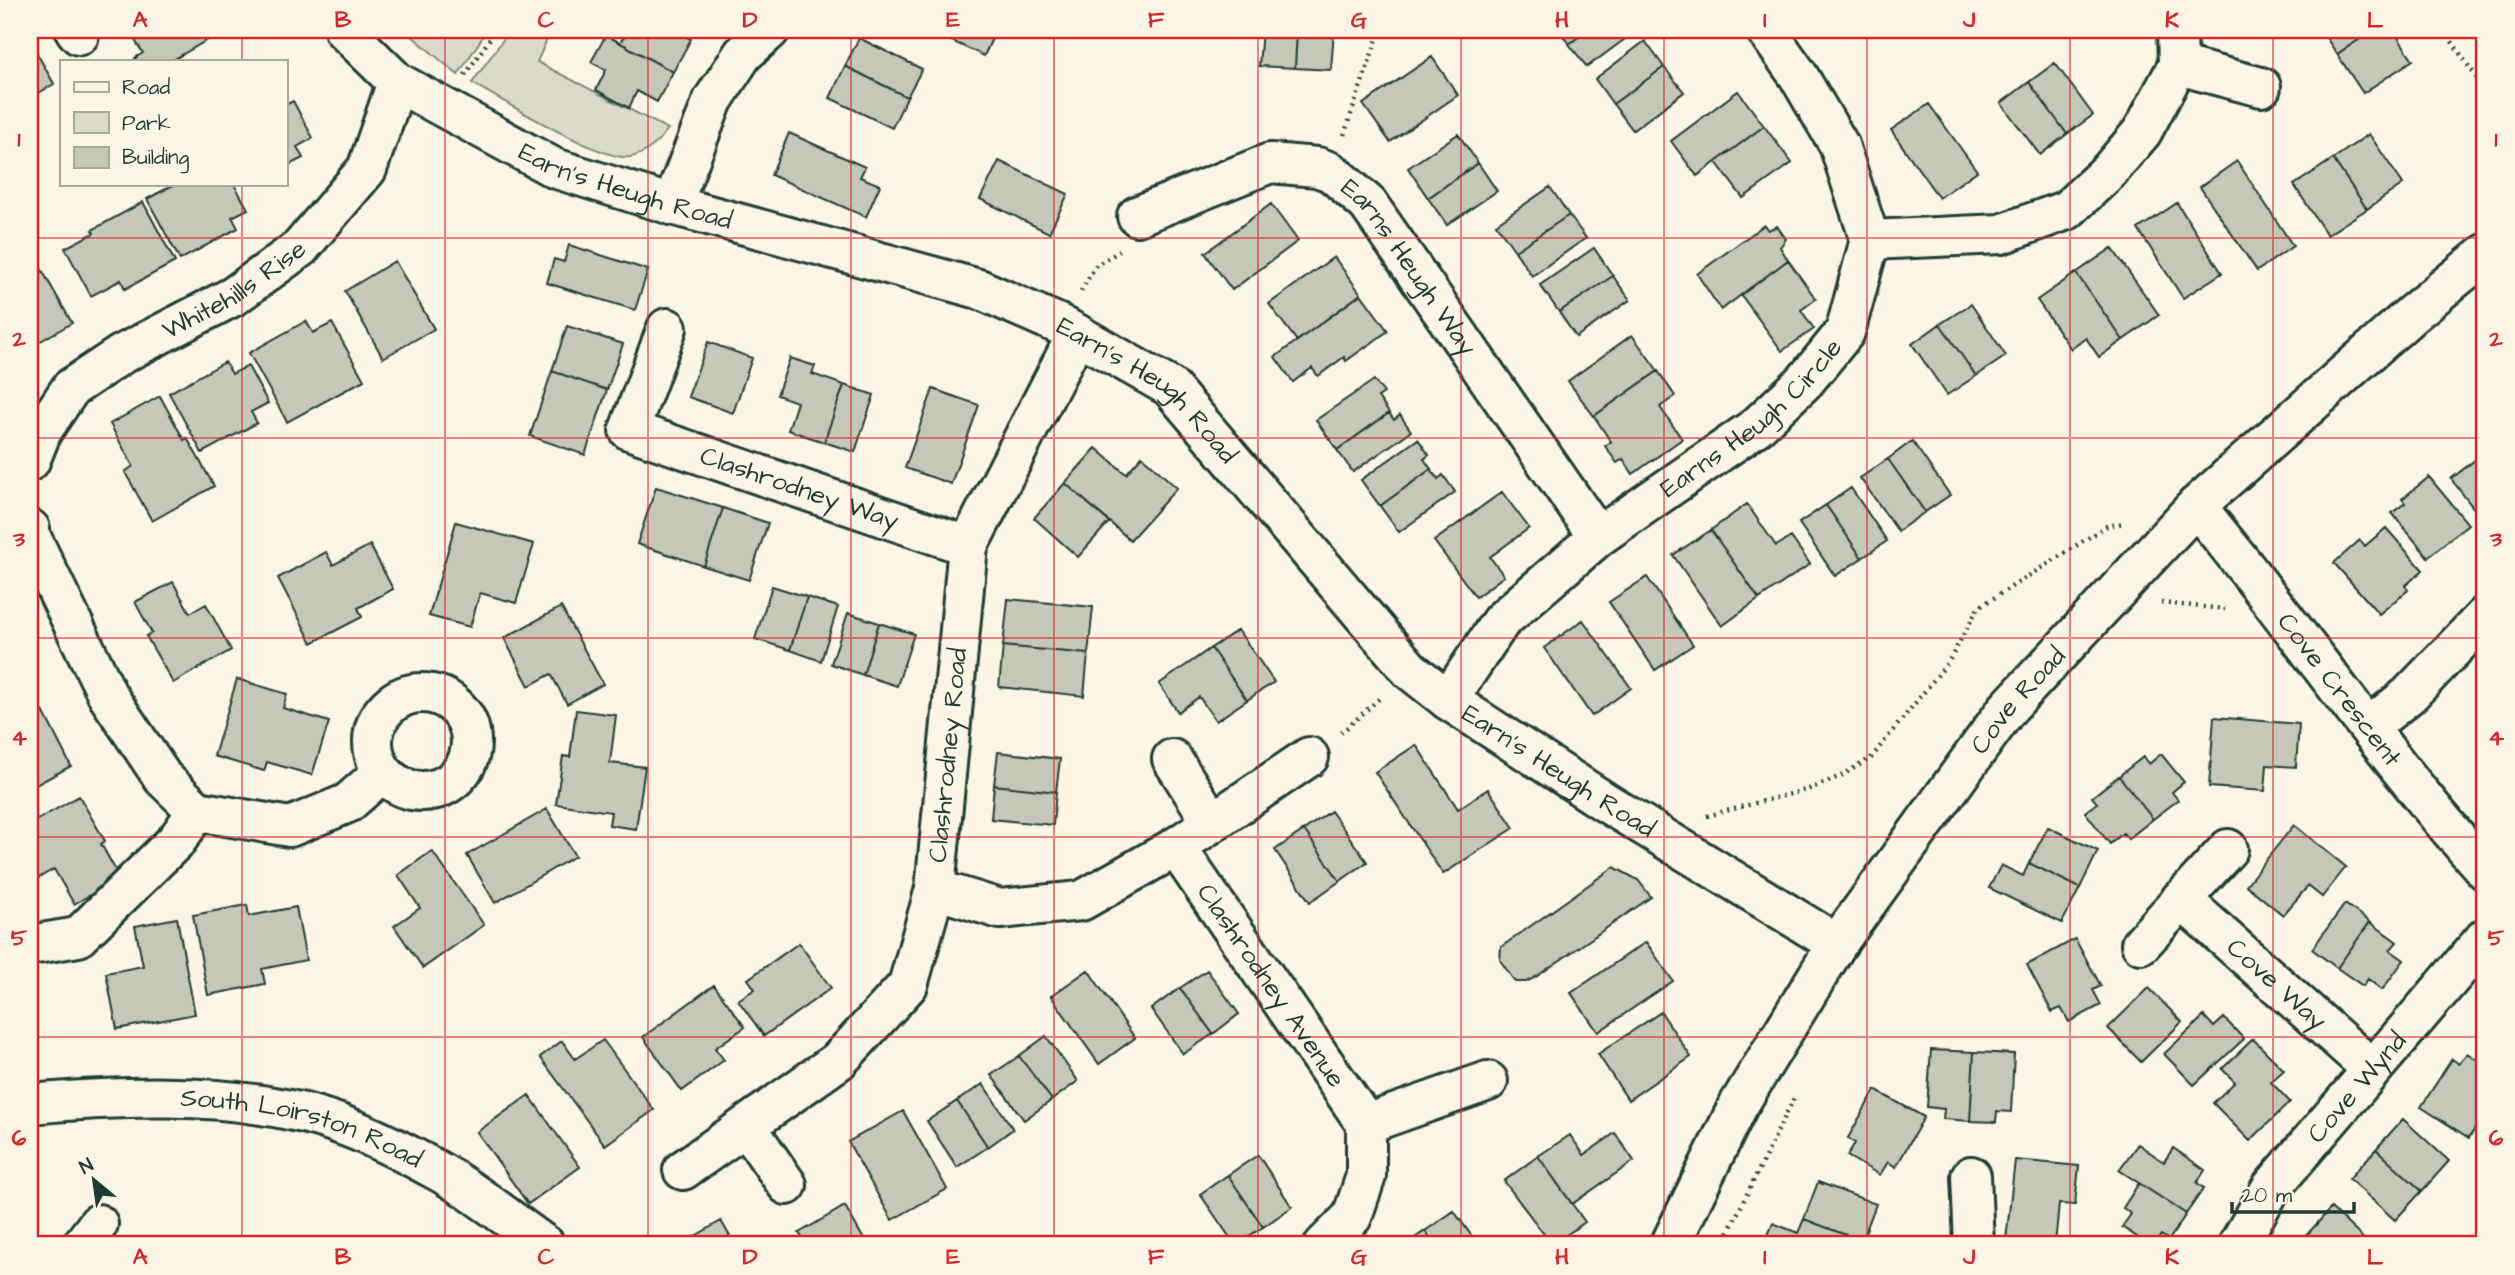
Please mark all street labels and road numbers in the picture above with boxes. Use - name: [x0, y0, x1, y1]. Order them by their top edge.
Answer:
- street label: Earn's Heugh Road: [512, 134, 736, 239]
- street label: Earns Heugh Way: [1333, 170, 1485, 364]
- street label: Whitehills Rise: [156, 231, 314, 348]
- street label: Earn's Heugh Road: [1050, 308, 1245, 471]
- street label: Earns Heugh Circle: [1653, 331, 1851, 506]
- street label: Clashrodney Way: [695, 438, 904, 541]
- street label: Cove Crescent: [2269, 605, 2410, 775]
- street label: Cove Road: [1962, 639, 2074, 762]
- street label: Clashrodney Road: [920, 646, 976, 864]
- street label: Earn's Heugh Road: [1455, 696, 1662, 846]
- street label: Clashrodney Avenue: [1188, 876, 1354, 1095]
- street label: Cove Way: [2219, 930, 2335, 1040]
- street label: Cove Wynd: [2299, 1024, 2415, 1151]
- street label: South Loirston Road: [180, 1080, 429, 1177]

